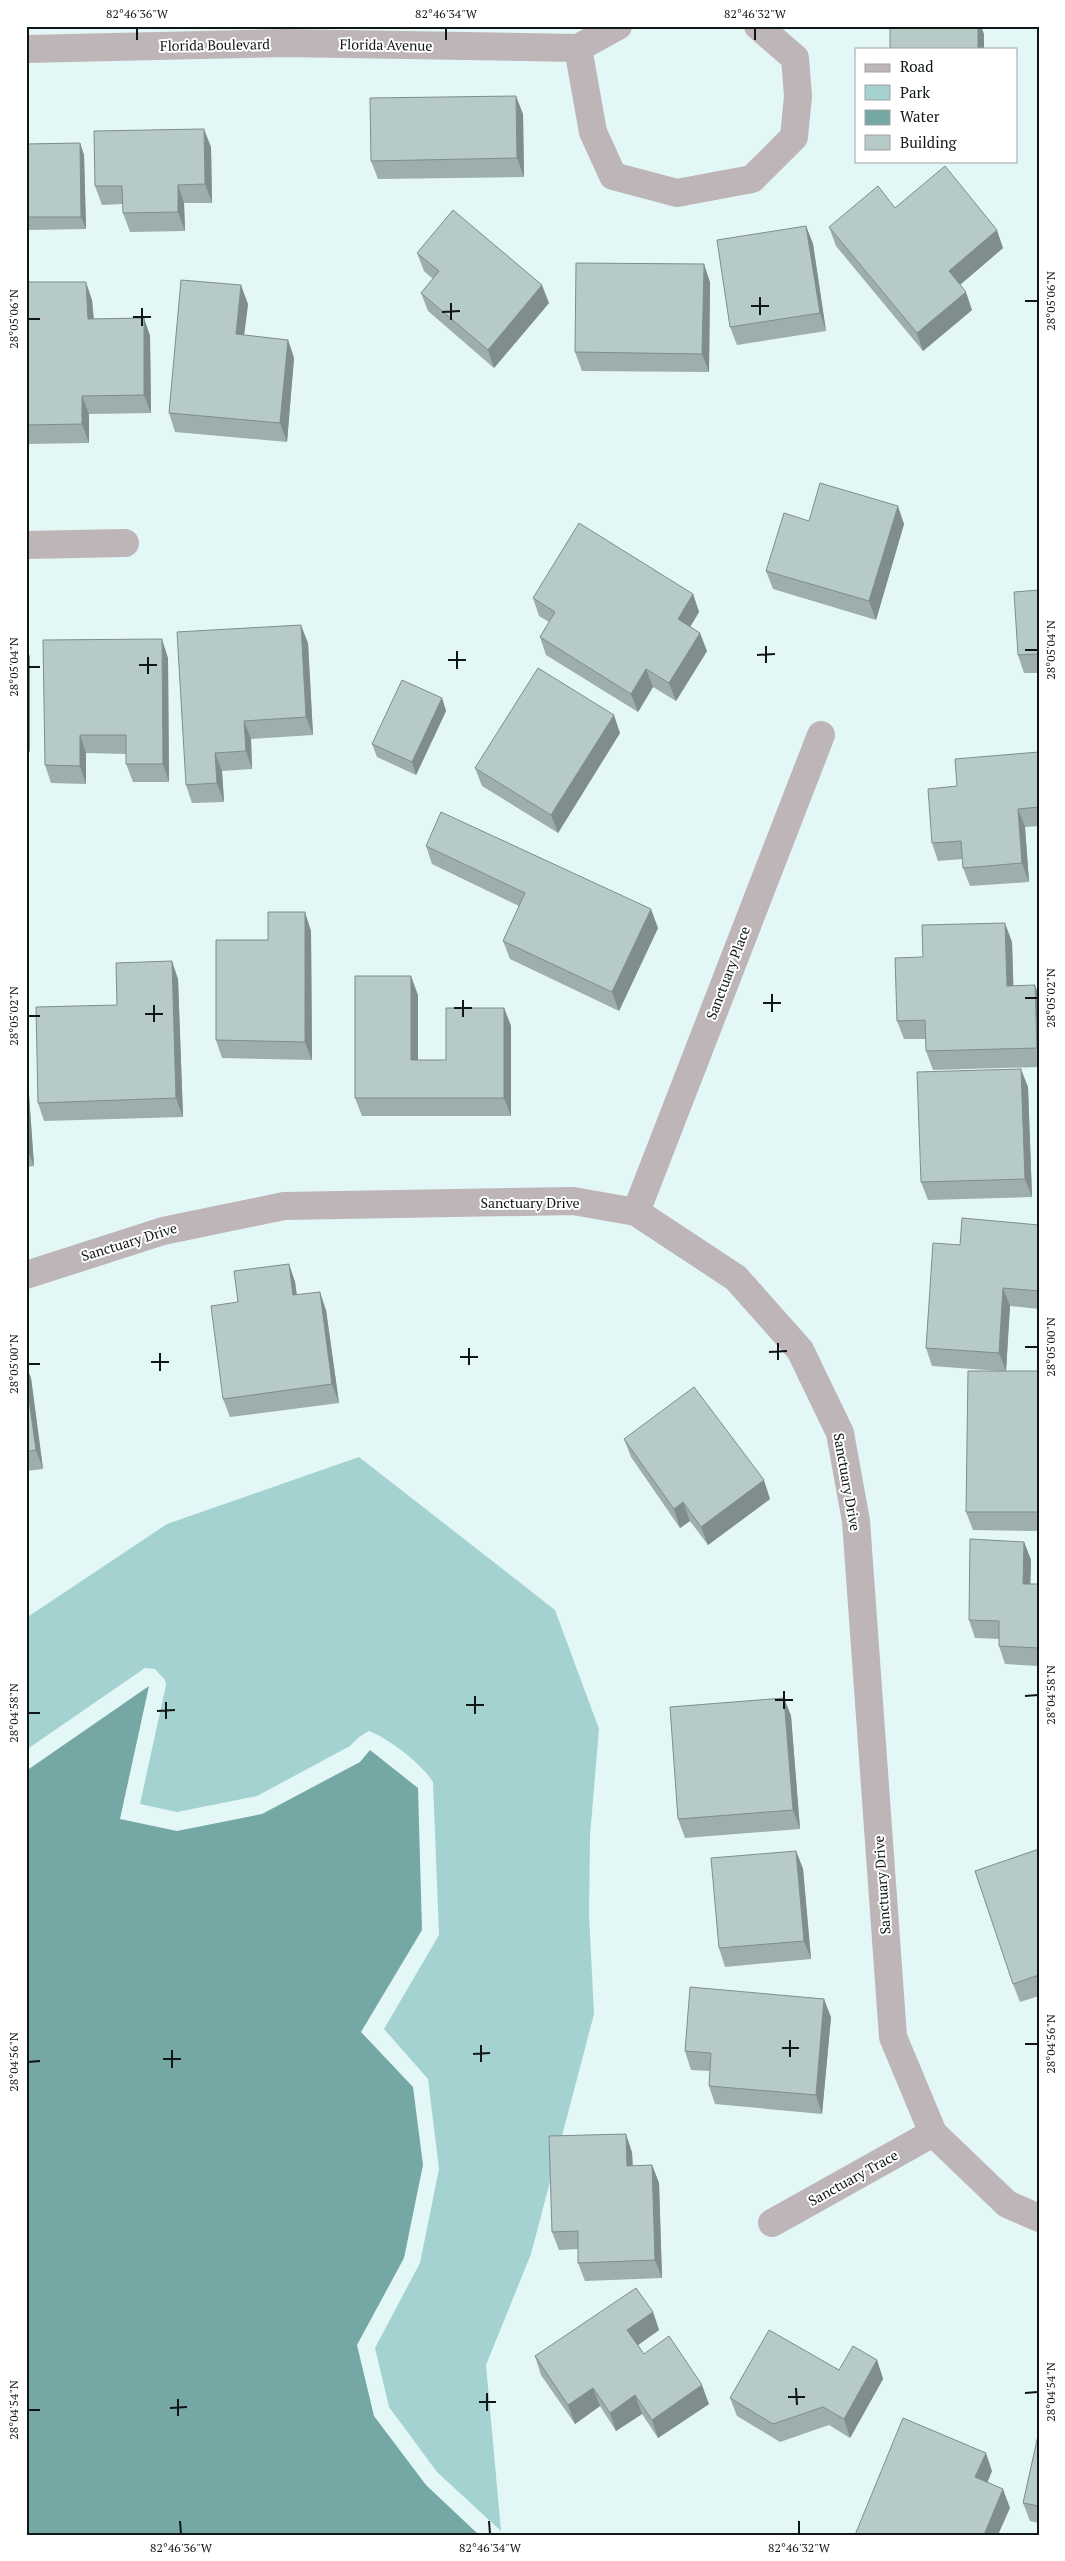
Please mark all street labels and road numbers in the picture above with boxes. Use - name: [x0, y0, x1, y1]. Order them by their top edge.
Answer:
- street label: Florida Boulevard: [160, 34, 270, 55]
- street label: Florida Avenue: [339, 34, 433, 55]
- street label: Sanctuary Place: [701, 923, 754, 1022]
- street label: Sanctuary Drive: [480, 1193, 580, 1212]
- street label: Sanctuary Drive: [79, 1218, 179, 1265]
- street label: Sanctuary Drive: [830, 1431, 865, 1532]
- street label: Sanctuary Drive: [869, 1835, 894, 1935]
- street label: Sanctuary Trace: [805, 2145, 901, 2210]

